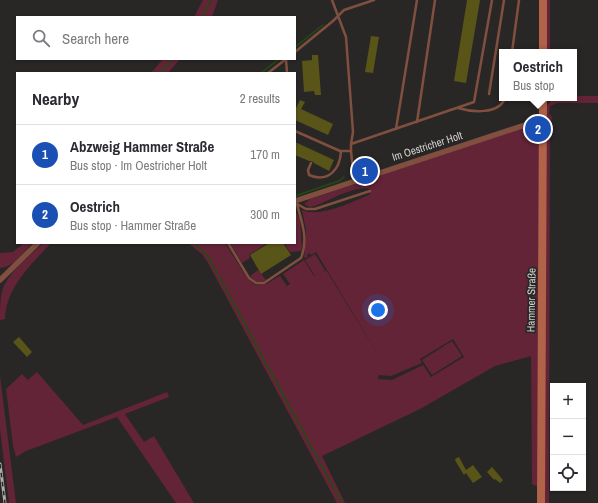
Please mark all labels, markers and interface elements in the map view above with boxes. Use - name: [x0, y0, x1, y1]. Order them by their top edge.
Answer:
- search box: [16, 16, 296, 60]
- icon: search: [30, 27, 52, 49]
- text: Search here: [62, 28, 129, 49]
- popup: [499, 49, 577, 101]
- text: Oestrich: [513, 56, 563, 77]
- text: Bus stop: [513, 77, 555, 94]
- text: Nearby: [32, 87, 79, 110]
- text: 2 results: [240, 90, 280, 107]
- pin: 2: [525, 114, 551, 144]
- street label: Im Oestricher Holt: [390, 128, 464, 164]
- text: Abzweig Hammer Straße: [70, 136, 214, 157]
- text: 1: [42, 146, 48, 163]
- text: 170 m: [250, 146, 280, 163]
- pin: 1: [352, 156, 378, 186]
- text: Bus stop · Im Oestricher Holt: [70, 157, 207, 174]
- text: Oestrich: [70, 196, 120, 217]
- text: 2: [42, 206, 48, 223]
- text: 300 m: [250, 206, 280, 223]
- text: Bus stop · Hammer Straße: [70, 217, 196, 234]
- street label: Hammer Straße: [523, 268, 539, 332]
- your location: [368, 300, 388, 320]
- map controls: [550, 383, 586, 491]
- button: +: [550, 383, 586, 419]
- button: −: [550, 419, 586, 455]
- button: locate: [550, 455, 586, 491]

